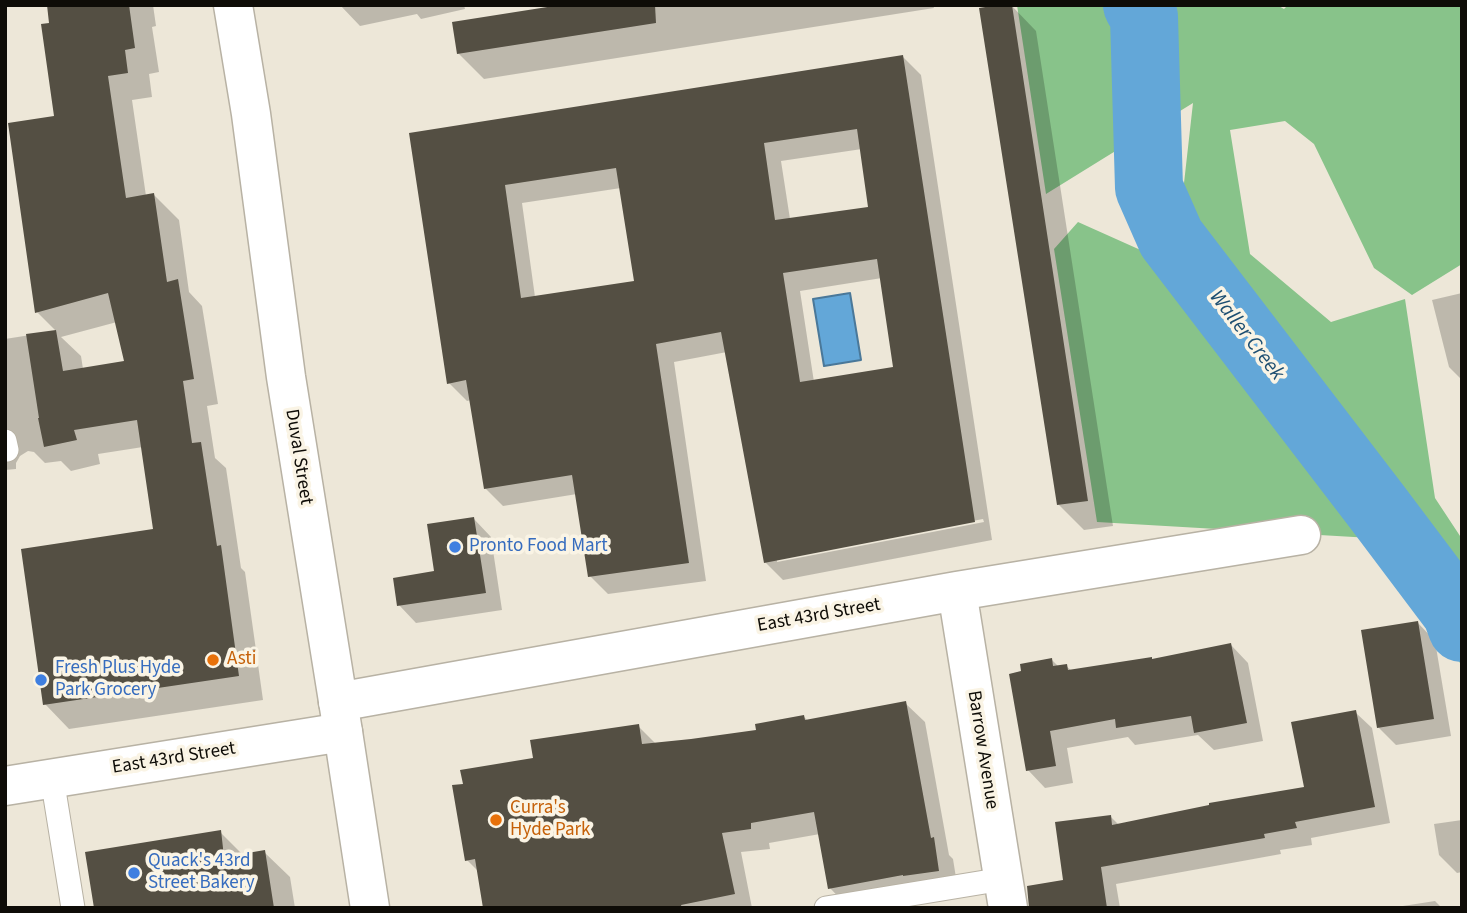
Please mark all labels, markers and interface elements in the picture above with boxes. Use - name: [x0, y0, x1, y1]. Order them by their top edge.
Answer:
- water label: Waller Creek: [1203, 286, 1289, 386]
- street label: Duval Street: [279, 408, 317, 506]
- place label: Pronto Food Mart: [469, 536, 608, 558]
- marker: Pronto Food Mart: [447, 539, 463, 555]
- street label: East 43rd Street: [756, 594, 882, 638]
- place label: Asti: [227, 649, 256, 671]
- marker: Asti: [205, 652, 221, 668]
- place label: Fresh Plus Hyde Park Grocery: [55, 658, 181, 702]
- marker: Fresh Plus Hyde Park Grocery: [33, 672, 49, 688]
- street label: Barrow Avenue: [961, 689, 1003, 811]
- street label: East 43rd Street: [111, 738, 237, 780]
- place label: Curra's Hyde Park: [510, 798, 590, 842]
- marker: Curra's Hyde Park: [488, 812, 504, 828]
- place label: Quack's 43rd Street Bakery: [148, 851, 255, 895]
- marker: Quack's 43rd Street Bakery: [126, 865, 142, 881]

